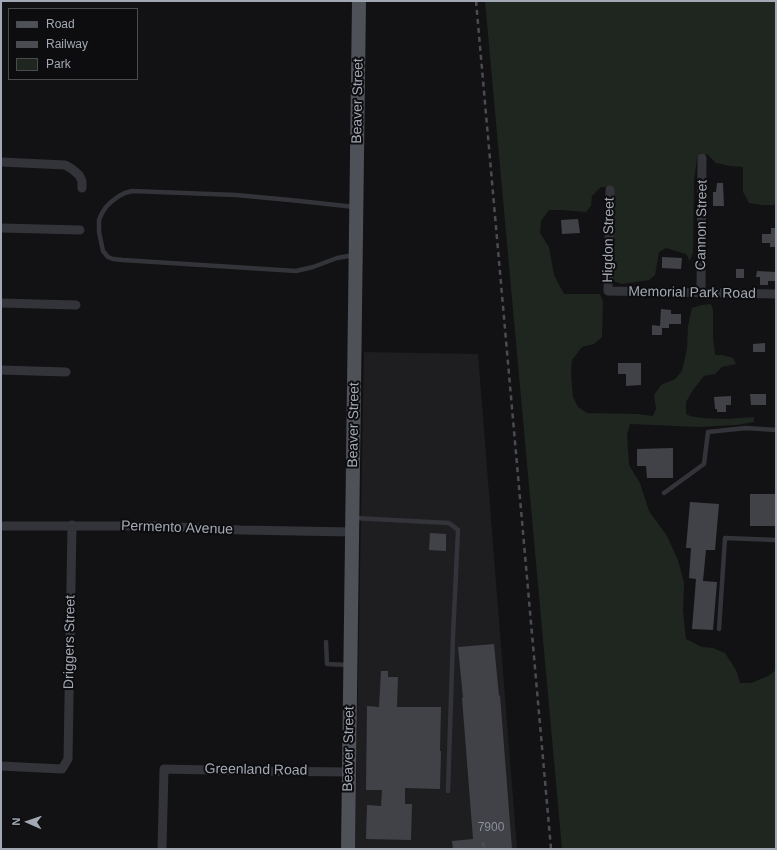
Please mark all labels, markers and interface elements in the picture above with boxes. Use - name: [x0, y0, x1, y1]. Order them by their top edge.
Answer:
- legend: [8, 8, 138, 80]
- text: Road: [46, 17, 75, 31]
- text: Railway: [46, 37, 88, 51]
- text: Park: [46, 57, 71, 71]
- street label: Beaver Street: [349, 58, 367, 144]
- street label: Cannon Street: [693, 180, 711, 270]
- street label: Higdon Street: [600, 197, 618, 283]
- street label: Memorial Park Road: [628, 283, 756, 303]
- street label: Beaver Street: [345, 382, 363, 468]
- street label: Permento Avenue: [121, 518, 233, 538]
- street label: Driggers Street: [61, 595, 79, 689]
- street label: Beaver Street: [340, 706, 358, 792]
- street label: Greenland Road: [204, 761, 308, 779]
- north arrow: [8, 802, 48, 842]
- text: N: [10, 817, 22, 826]
- house number: 7900: [478, 821, 504, 835]

